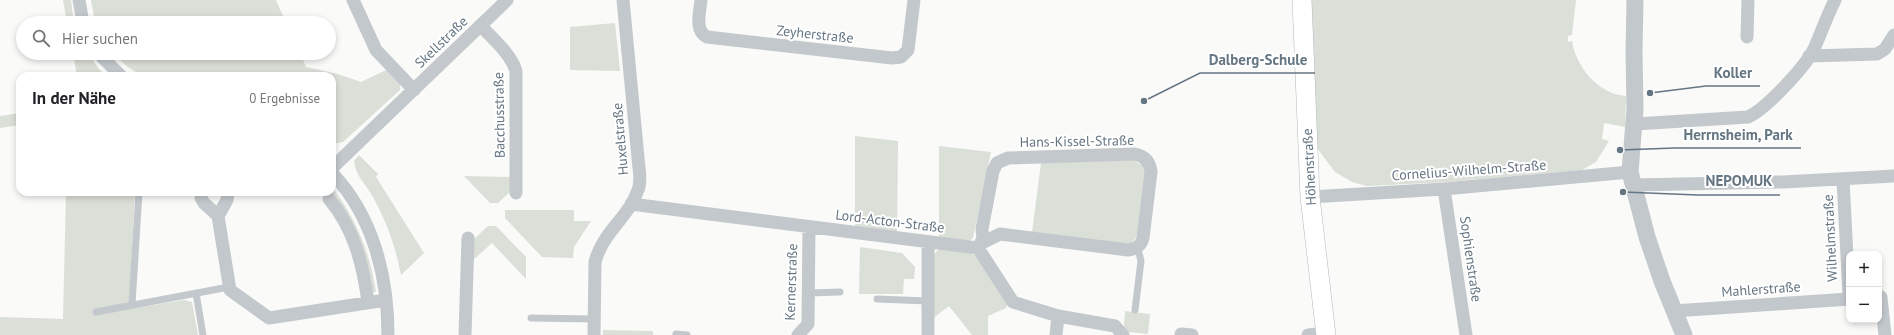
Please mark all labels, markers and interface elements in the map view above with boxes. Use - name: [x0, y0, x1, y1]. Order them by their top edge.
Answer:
- street label: Skellstraße: [411, 12, 471, 72]
- search box: [16, 16, 336, 60]
- street label: Zeyherstraße: [776, 21, 854, 47]
- icon: search: [30, 27, 52, 49]
- text: Hier suchen: [62, 29, 138, 48]
- callout: Dalberg-Schule: [1200, 46, 1315, 73]
- text: Dalberg-Schule: [1209, 50, 1308, 69]
- callout: Koller: [1706, 59, 1760, 86]
- text: Koller: [1714, 63, 1753, 82]
- street label: Bacchusstraße: [489, 72, 509, 158]
- text: In der Nähe: [32, 87, 116, 109]
- text: 0 Ergebnisse: [249, 90, 320, 107]
- street label: Huxelstraße: [608, 102, 632, 176]
- callout: Herrnsheim, Park: [1675, 121, 1801, 148]
- text: Herrnsheim, Park: [1683, 125, 1793, 144]
- street label: Höhenstraße: [1298, 128, 1320, 206]
- street label: Hans-Kissel-Straße: [1020, 131, 1134, 151]
- street label: Cornelius-Wilhelm-Straße: [1391, 156, 1547, 184]
- callout: NEPOMUK: [1698, 168, 1780, 195]
- text: NEPOMUK: [1706, 171, 1773, 190]
- street label: Wilhelmstraße: [1819, 194, 1841, 282]
- street label: Lord-Acton-Straße: [834, 205, 946, 237]
- street label: Sophienstraße: [1456, 215, 1486, 303]
- street label: Kernerstraße: [781, 243, 801, 321]
- map controls: [1846, 251, 1882, 323]
- button: +: [1846, 251, 1882, 287]
- street label: Mahlerstraße: [1721, 277, 1801, 301]
- button: −: [1846, 287, 1882, 323]

